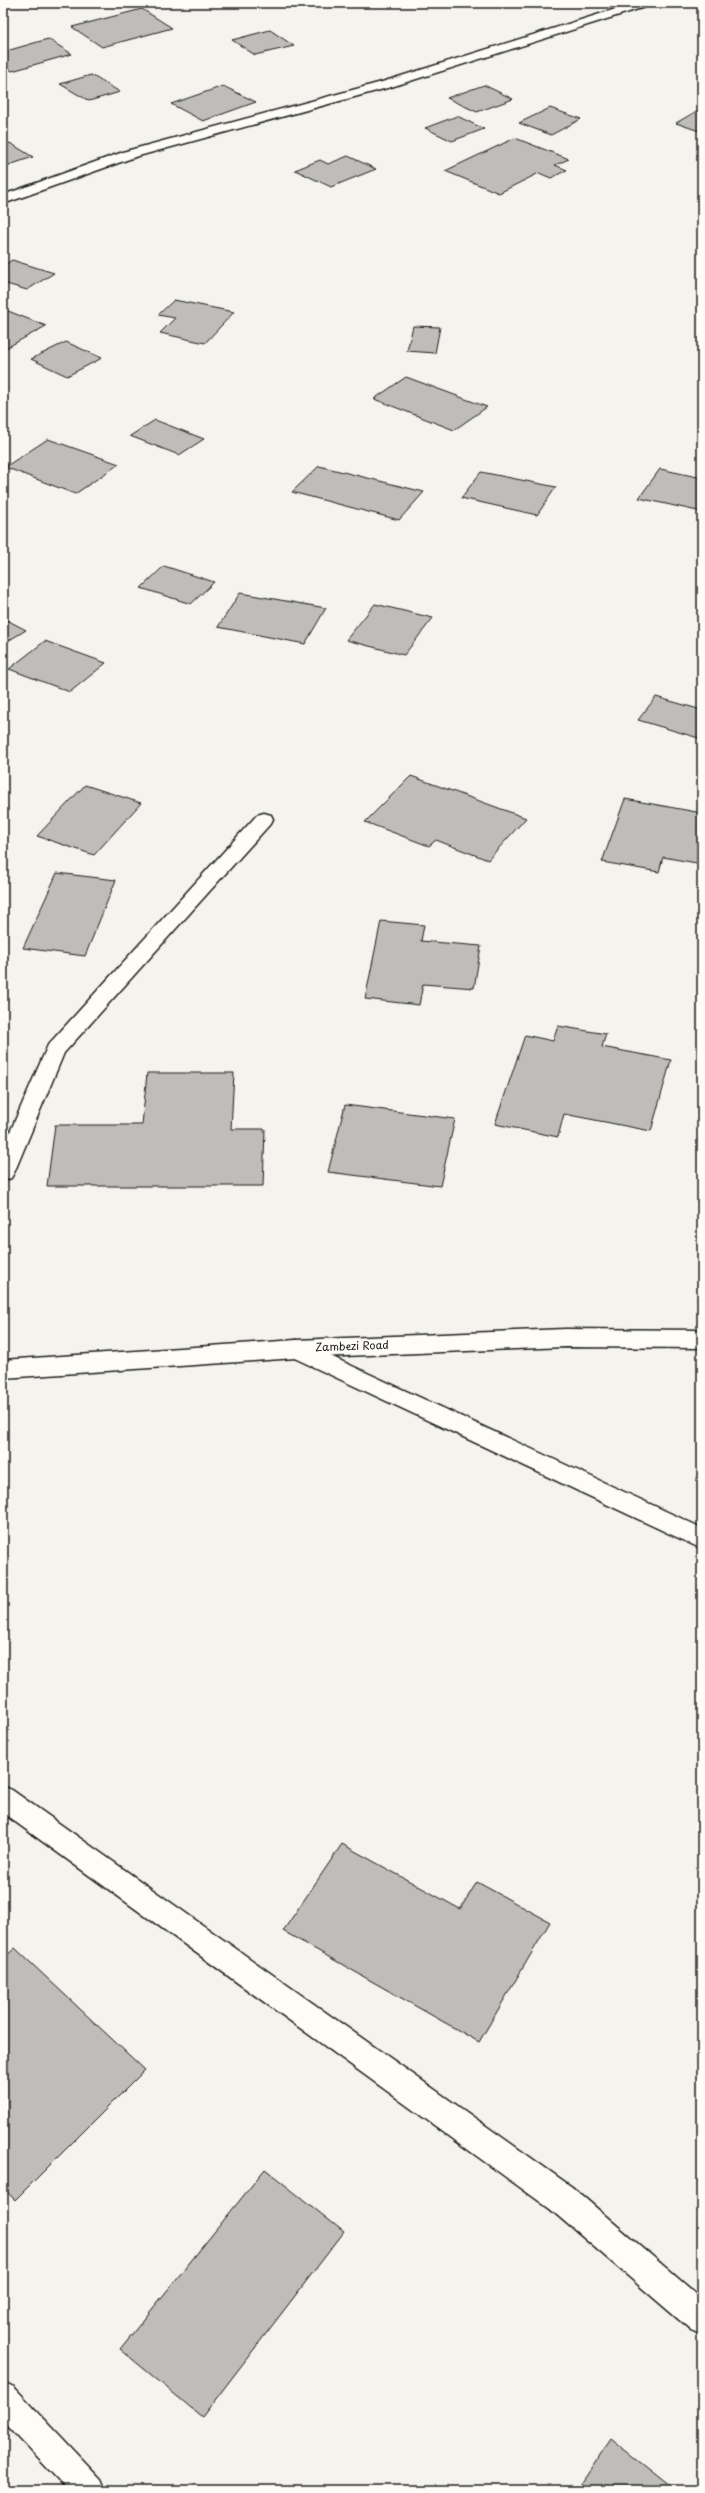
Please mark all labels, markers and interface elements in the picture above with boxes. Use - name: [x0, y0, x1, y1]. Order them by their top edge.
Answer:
- street label: Zambezi Road: [315, 1336, 389, 1355]

